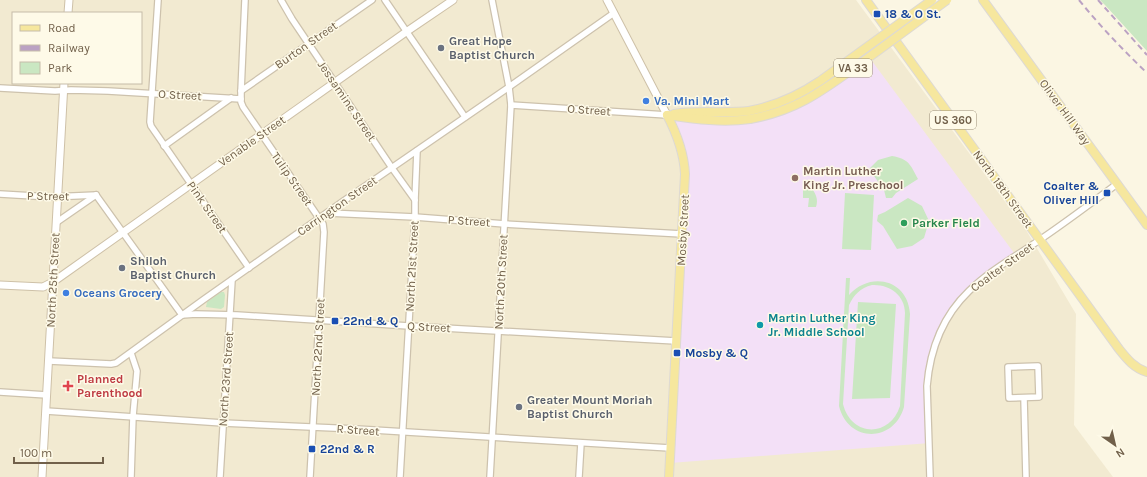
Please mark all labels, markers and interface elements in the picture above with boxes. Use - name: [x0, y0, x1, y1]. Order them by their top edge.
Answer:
- place label: 18 & O St.: [885, 7, 941, 21]
- marker: 18 & O St.: [872, 9, 882, 19]
- legend: [12, 12, 142, 84]
- street label: Burton Street: [272, 18, 340, 72]
- text: Road: [48, 21, 76, 35]
- place label: Great Hope Baptist Church: [449, 34, 535, 62]
- text: Railway: [48, 41, 90, 55]
- marker: Great Hope Baptist Church: [436, 43, 446, 53]
- street label: Jessamine Street: [315, 58, 379, 144]
- road number: VA 33: [834, 59, 872, 77]
- text: Park: [48, 61, 73, 75]
- street label: Oliver Hill Way: [1036, 76, 1094, 148]
- street label: O Street: [158, 87, 203, 103]
- place label: Va. Mini Mart: [654, 94, 729, 108]
- marker: Va. Mini Mart: [641, 96, 651, 106]
- street label: O Street: [567, 101, 612, 119]
- road number: US 360: [930, 111, 976, 129]
- street label: Venable Street: [216, 112, 289, 169]
- street label: North 18th Street: [970, 147, 1036, 231]
- street label: Tulip Street: [268, 150, 316, 209]
- place label: Martin Luther King Jr. Preschool: [803, 164, 903, 192]
- street label: Carrington Street: [294, 173, 380, 239]
- marker: Martin Luther King Jr. Preschool: [790, 173, 800, 183]
- street label: Pink Street: [184, 178, 230, 236]
- place label: Coalter & Oliver Hill: [1043, 179, 1099, 207]
- marker: Coalter & Oliver Hill: [1102, 188, 1112, 198]
- street label: P Street: [27, 189, 70, 203]
- street label: Mosby Street: [674, 193, 692, 266]
- street label: P Street: [447, 213, 491, 229]
- place label: Parker Field: [912, 216, 980, 230]
- marker: Parker Field: [899, 218, 909, 228]
- street label: North 21st Street: [403, 220, 421, 312]
- street label: North 25th Street: [44, 232, 63, 328]
- street label: North 20th Street: [492, 234, 511, 330]
- street label: Coalter Street: [968, 239, 1037, 295]
- place label: Shiloh Baptist Church: [130, 254, 216, 282]
- marker: Shiloh Baptist Church: [117, 263, 127, 273]
- place label: Oceans Grocery: [74, 286, 162, 300]
- marker: Oceans Grocery: [61, 288, 71, 298]
- street label: North 22nd Street: [308, 297, 328, 396]
- place label: Martin Luther King Jr. Middle School: [768, 311, 875, 339]
- place label: 22nd & Q: [343, 314, 398, 328]
- marker: 22nd & Q: [330, 316, 340, 326]
- street label: Q Street: [407, 319, 452, 335]
- marker: Martin Luther King Jr. Middle School: [755, 320, 765, 330]
- street label: North 23rd Street: [216, 331, 236, 427]
- place label: Mosby & Q: [685, 346, 748, 360]
- marker: Mosby & Q: [672, 348, 682, 358]
- place label: Planned Parenthood: [77, 372, 143, 400]
- marker: Planned Parenthood: [62, 380, 74, 392]
- place label: Greater Mount Moriah Baptist Church: [527, 393, 653, 421]
- marker: Greater Mount Moriah Baptist Church: [514, 402, 524, 412]
- street label: R Street: [336, 422, 380, 439]
- north arrow: [1095, 425, 1135, 465]
- scale bar: [14, 439, 103, 465]
- place label: 22nd & R: [320, 442, 375, 456]
- marker: 22nd & R: [307, 444, 317, 454]
- text: N: [1113, 445, 1127, 460]
- text: 100 m: [20, 446, 52, 460]

